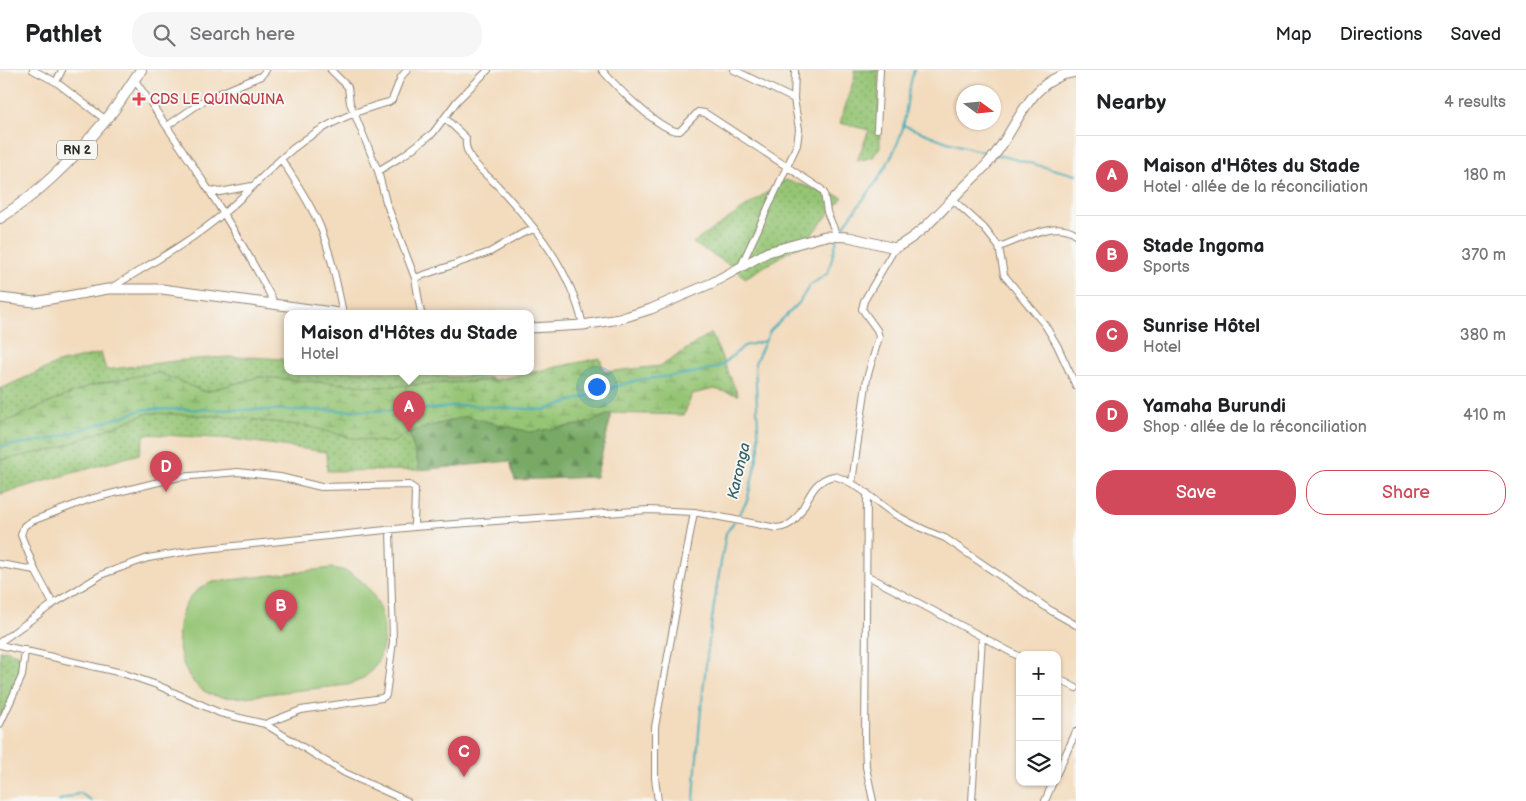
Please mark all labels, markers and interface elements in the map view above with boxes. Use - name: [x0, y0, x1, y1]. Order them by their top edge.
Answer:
- search box: [132, 12, 482, 57]
- text: Pathlet: [25, 20, 102, 49]
- icon: search: [150, 21, 178, 49]
- text: Search here: [190, 23, 295, 46]
- text: Map: [1276, 24, 1312, 45]
- text: Directions: [1340, 24, 1422, 45]
- text: Saved: [1450, 24, 1501, 45]
- north arrow: [956, 85, 1001, 130]
- text: Nearby: [1096, 90, 1166, 115]
- place label: CDS LE QUINQUINA: [150, 91, 284, 108]
- marker: CDS LE QUINQUINA: [132, 92, 146, 106]
- text: 4 results: [1444, 93, 1506, 112]
- road number: RN 2: [57, 140, 97, 160]
- text: Maison d'Hôtes du Stade: [1143, 155, 1360, 178]
- text: A: [1107, 166, 1117, 185]
- text: 180 m: [1464, 166, 1506, 185]
- text: Hotel · allée de la réconciliation: [1143, 178, 1368, 197]
- text: Stade Ingoma: [1143, 235, 1264, 258]
- text: B: [1106, 246, 1118, 265]
- text: 370 m: [1461, 246, 1506, 265]
- text: Sports: [1143, 258, 1190, 277]
- popup: [284, 310, 534, 375]
- text: Sunrise Hôtel: [1143, 315, 1260, 338]
- text: Maison d'Hôtes du Stade: [301, 322, 517, 345]
- text: C: [1106, 326, 1118, 345]
- text: 380 m: [1460, 326, 1506, 345]
- text: Hotel: [1143, 338, 1181, 357]
- text: Hotel: [301, 345, 339, 364]
- your location: [584, 374, 610, 400]
- pin: A: [393, 391, 425, 432]
- text: Yamaha Burundi: [1143, 395, 1286, 418]
- text: D: [1106, 406, 1118, 425]
- text: 410 m: [1463, 406, 1506, 425]
- text: Shop · allée de la réconciliation: [1143, 418, 1367, 437]
- water label: Karonga: [723, 441, 755, 501]
- pin: D: [150, 451, 182, 492]
- button: Save: [1096, 470, 1296, 515]
- button: Share: [1306, 470, 1506, 515]
- pin: B: [265, 590, 297, 631]
- map controls: [1016, 651, 1061, 786]
- button: +: [1016, 651, 1061, 696]
- button: −: [1016, 696, 1061, 741]
- pin: C: [448, 736, 480, 777]
- button: layers: [1016, 741, 1061, 786]

